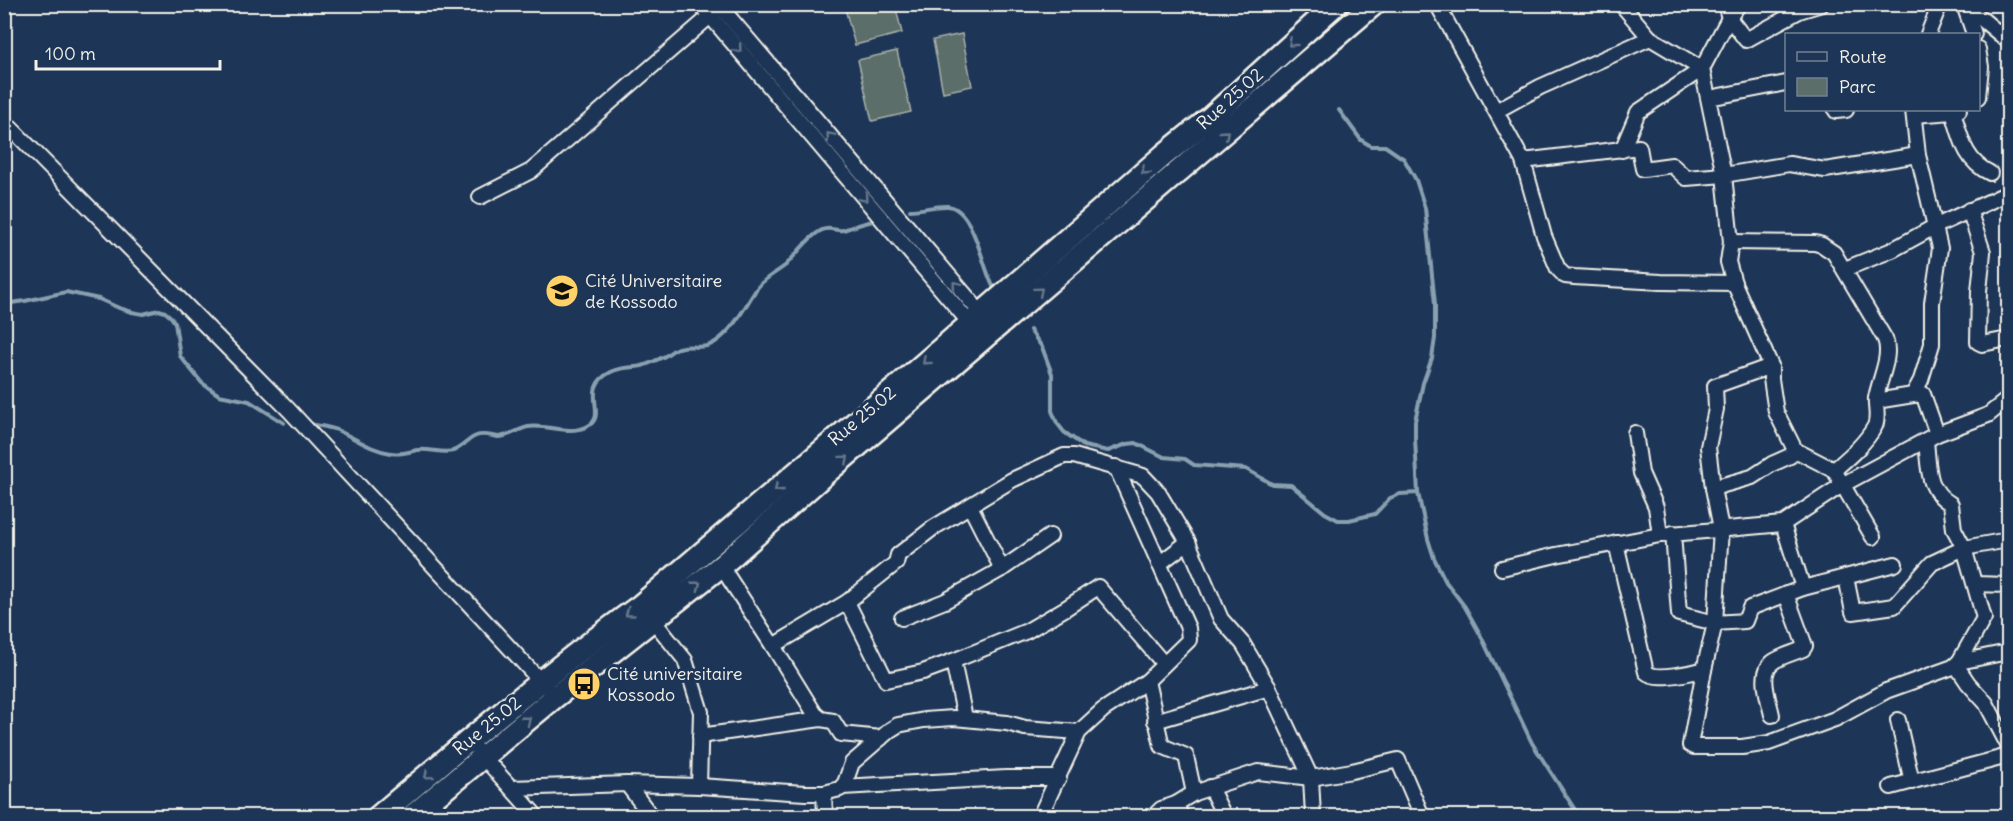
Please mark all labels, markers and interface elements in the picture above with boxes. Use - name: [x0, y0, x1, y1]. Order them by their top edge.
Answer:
- scale bar: [36, 33, 220, 71]
- legend: [1785, 33, 1980, 111]
- one-way arrow: [1288, 36, 1298, 47]
- text: 100 m: [45, 42, 96, 65]
- one-way arrow: [731, 42, 742, 53]
- text: Route: [1839, 45, 1887, 68]
- street label: Rue 25.02: [1192, 63, 1268, 134]
- text: Parc: [1839, 75, 1876, 98]
- one-way arrow: [1218, 130, 1229, 141]
- one-way arrow: [826, 132, 837, 143]
- one-way arrow: [1141, 164, 1152, 175]
- one-way arrow: [857, 191, 868, 202]
- place label: Cité Universitaire de Kossodo: [585, 269, 722, 313]
- school or university icon: Cité Universitaire de Kossodo: [544, 273, 580, 309]
- one-way arrow: [952, 281, 963, 292]
- one-way arrow: [1032, 287, 1043, 298]
- one-way arrow: [922, 354, 933, 365]
- street label: Rue 25.02: [823, 381, 900, 451]
- one-way arrow: [838, 455, 849, 466]
- one-way arrow: [774, 480, 785, 491]
- one-way arrow: [690, 582, 701, 593]
- one-way arrow: [624, 606, 635, 617]
- place label: Cité universitaire Kossodo: [607, 662, 743, 706]
- bus stop icon: Cité universitaire Kossodo: [566, 666, 602, 702]
- street label: Rue 25.02: [448, 691, 526, 760]
- one-way arrow: [521, 716, 532, 727]
- one-way arrow: [424, 768, 435, 779]

